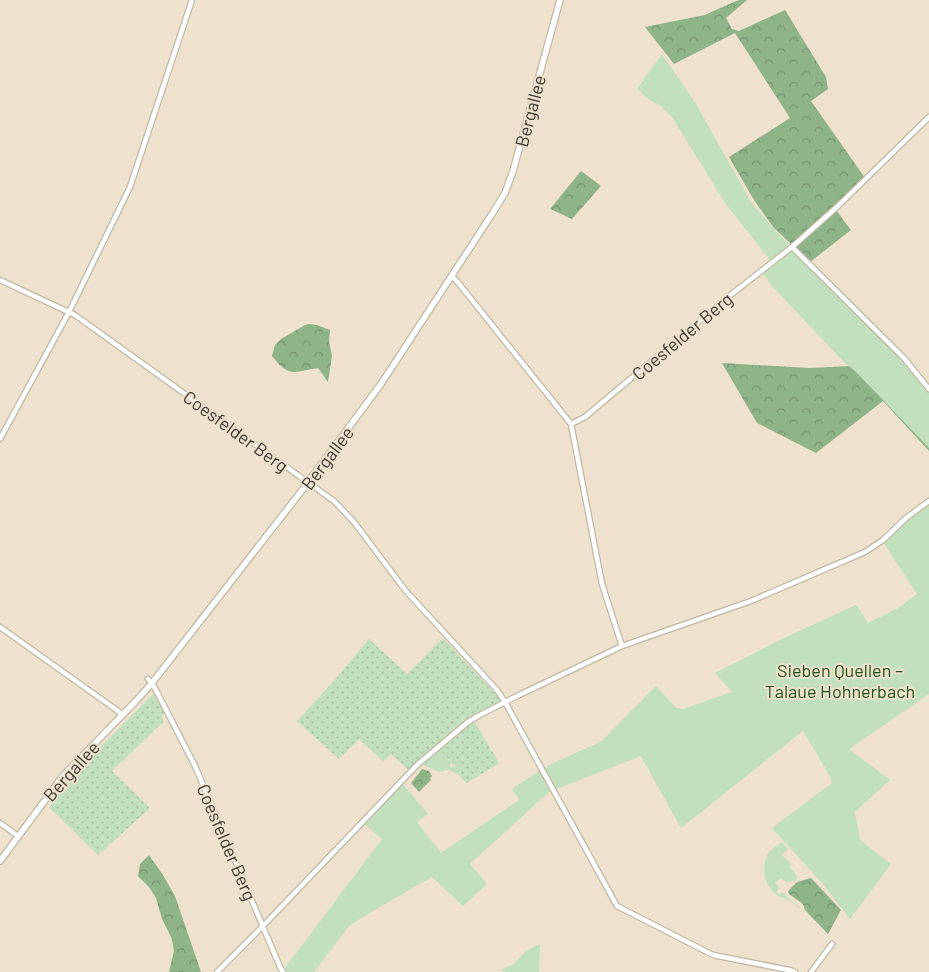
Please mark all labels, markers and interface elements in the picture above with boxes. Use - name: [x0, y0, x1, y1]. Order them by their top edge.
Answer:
- street label: Bergallee: [510, 73, 550, 149]
- street label: Coesfelder Berg: [627, 288, 737, 384]
- street label: Coesfelder Berg: [179, 386, 293, 476]
- street label: Bergallee: [296, 422, 358, 494]
- park label: Sieben Quellen – Talaue Hohnerbach: [765, 659, 915, 702]
- street label: Bergallee: [38, 736, 104, 806]
- street label: Coesfelder Berg: [193, 780, 261, 904]

